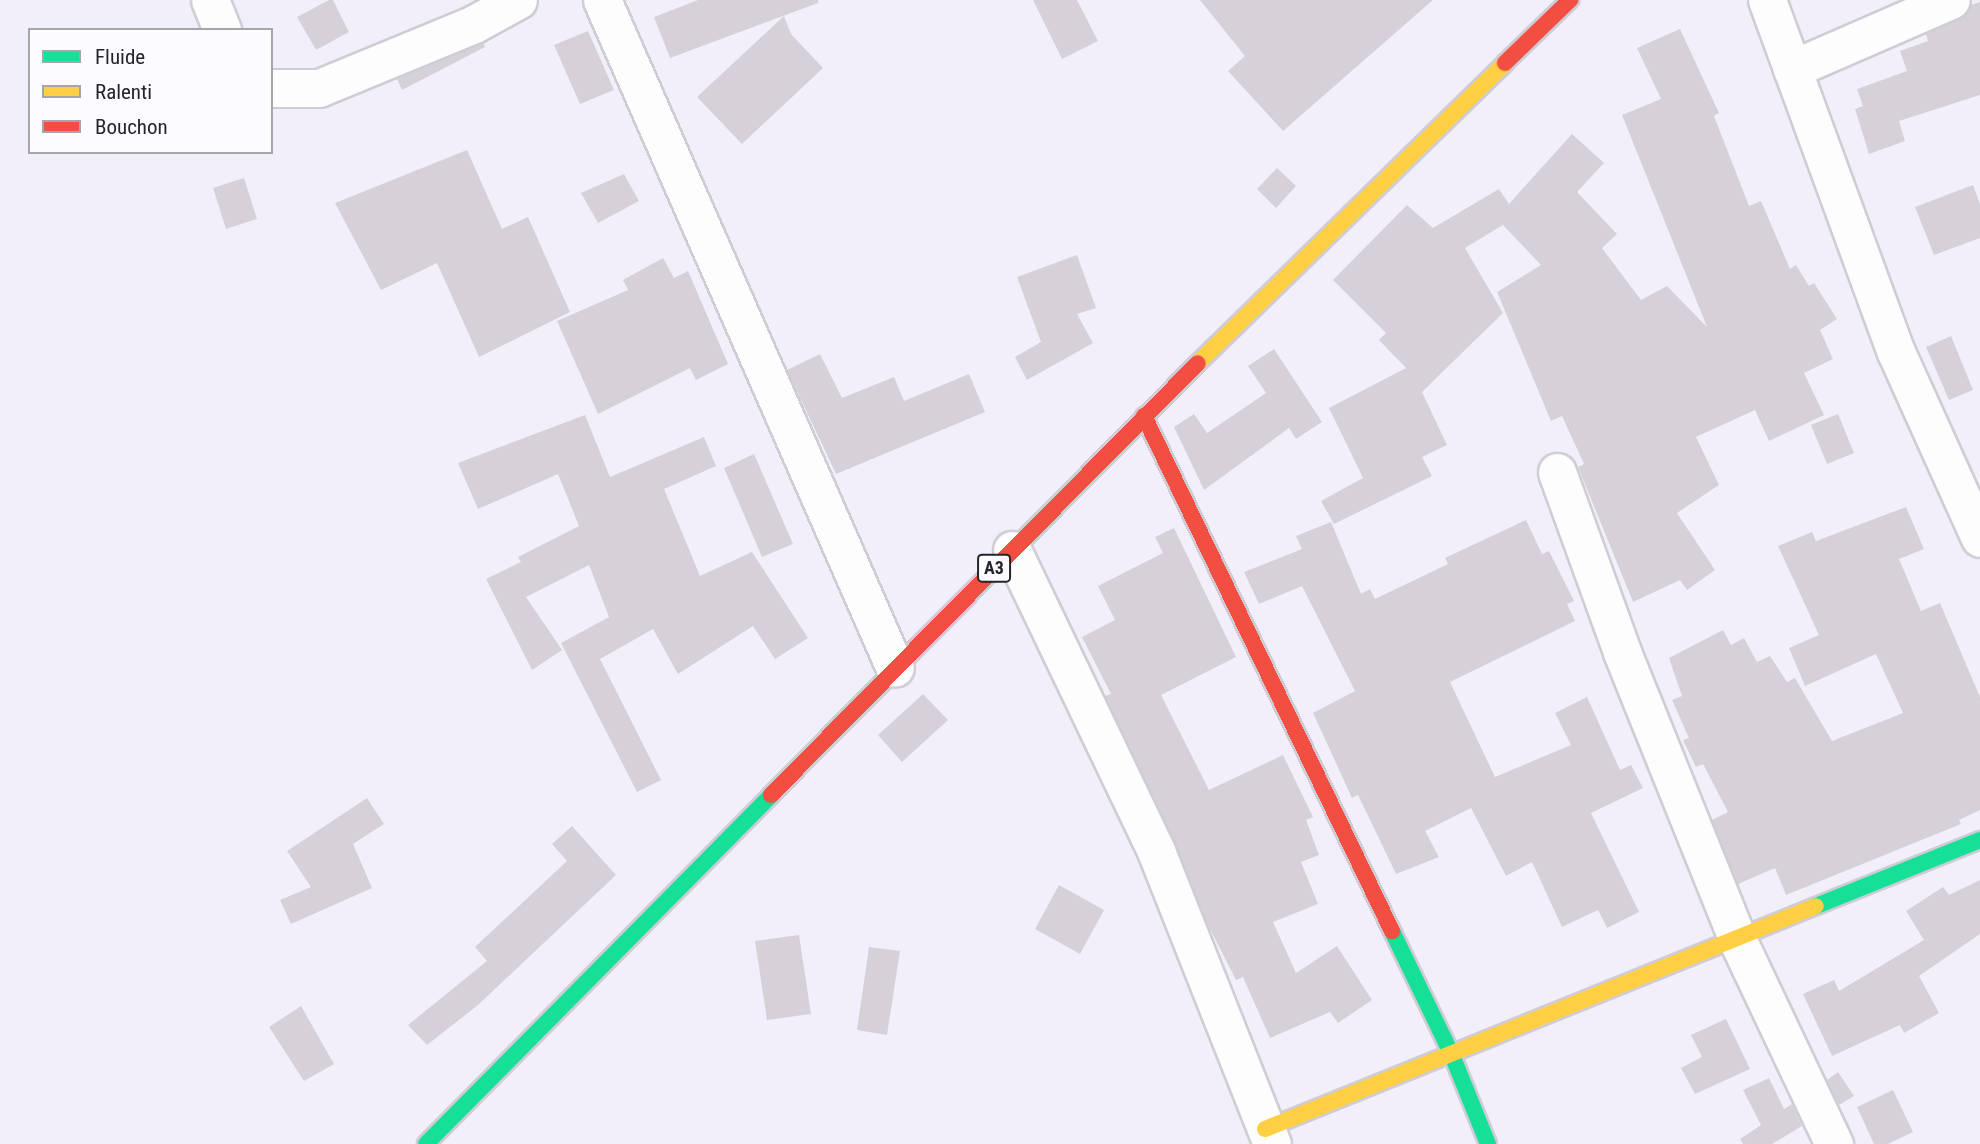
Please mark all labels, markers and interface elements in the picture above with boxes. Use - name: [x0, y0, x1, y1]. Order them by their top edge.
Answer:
- legend: [28, 28, 273, 154]
- text: Fluide: [95, 45, 145, 69]
- text: Ralenti: [95, 80, 152, 104]
- text: Bouchon: [95, 115, 168, 139]
- road number: A3: [976, 554, 1012, 582]

